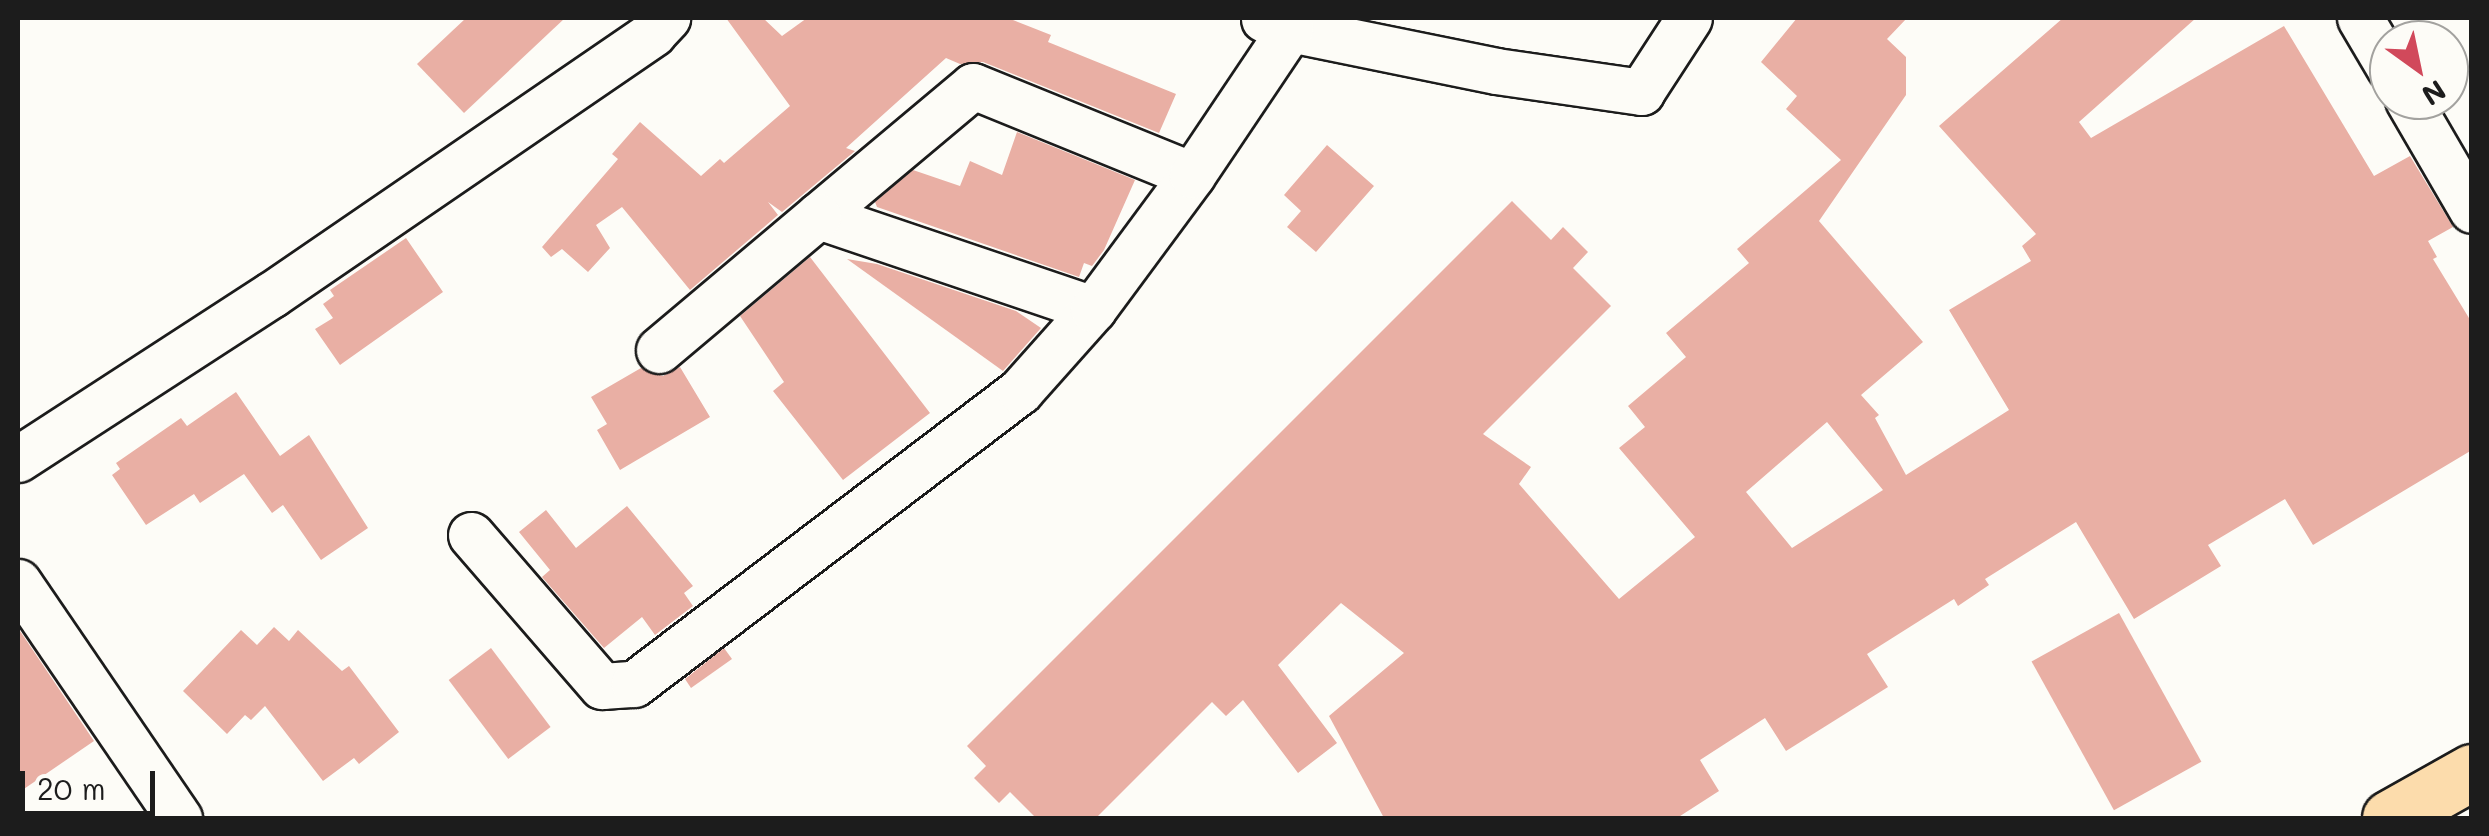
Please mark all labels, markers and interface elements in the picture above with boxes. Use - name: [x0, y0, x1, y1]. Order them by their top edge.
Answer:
- north arrow: [2369, 20, 2469, 120]
- text: N: [2416, 73, 2453, 114]
- scale bar: [25, 751, 160, 813]
- text: 20 m: [37, 768, 106, 808]

